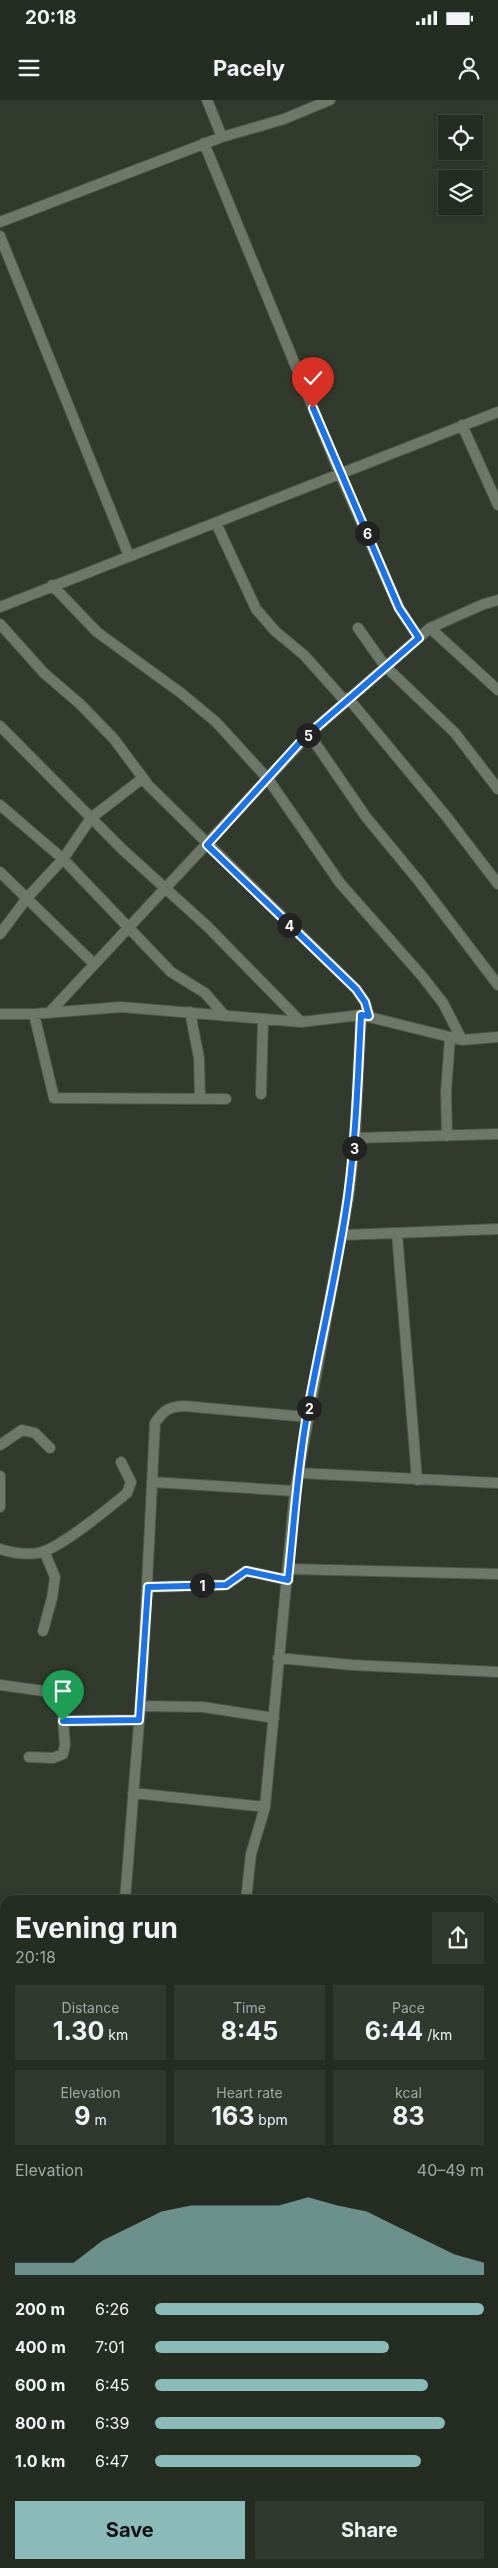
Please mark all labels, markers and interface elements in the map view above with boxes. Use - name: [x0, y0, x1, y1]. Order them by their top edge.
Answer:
- text: 20:18: [25, 6, 77, 29]
- icon: menu: [15, 54, 43, 82]
- icon: person: [455, 54, 483, 82]
- text: Pacely: [213, 55, 285, 81]
- map controls: [438, 115, 483, 215]
- button: locate: [438, 115, 483, 160]
- button: layers: [438, 170, 483, 215]
- pin: [292, 357, 334, 408]
- icon: check: [299, 364, 327, 392]
- pin: 6: [354, 520, 380, 546]
- text: 6: [363, 525, 372, 542]
- pin: 5: [296, 722, 320, 748]
- text: 5: [304, 727, 313, 744]
- pin: 4: [276, 912, 302, 938]
- text: 4: [285, 917, 294, 934]
- pin: 3: [342, 1136, 366, 1160]
- text: 3: [350, 1140, 359, 1157]
- pin: 2: [296, 1396, 322, 1420]
- text: 2: [305, 1400, 314, 1417]
- pin: 1: [190, 1572, 214, 1598]
- text: 1: [199, 1577, 206, 1594]
- pin: [42, 1670, 84, 1721]
- icon: arrive: [49, 1677, 77, 1705]
- text: Evening run: [15, 1911, 178, 1945]
- button: share: [432, 1912, 484, 1964]
- text: 20:18: [15, 1947, 56, 1967]
- text: Distance: [62, 1999, 119, 2016]
- text: Time: [233, 1999, 266, 2016]
- text: Pace: [392, 1999, 425, 2016]
- text: 1.30: [53, 2016, 104, 2046]
- text: 8:45: [221, 2016, 278, 2046]
- text: 6:44: [365, 2016, 423, 2046]
- text: km: [104, 2026, 128, 2043]
- text: /km: [423, 2026, 452, 2043]
- text: Elevation: [61, 2084, 121, 2101]
- text: Heart rate: [216, 2084, 283, 2101]
- text: kcal: [395, 2084, 422, 2101]
- text: 9: [74, 2101, 91, 2131]
- text: 163: [211, 2101, 254, 2131]
- text: 83: [392, 2101, 425, 2131]
- text: m: [91, 2111, 107, 2128]
- text: bpm: [254, 2111, 288, 2128]
- text: Elevation: [15, 2160, 84, 2180]
- text: 40–49 m: [417, 2160, 484, 2180]
- text: 200 m: [15, 2299, 65, 2319]
- text: 6:26: [95, 2299, 129, 2319]
- text: 400 m: [15, 2337, 66, 2357]
- text: 7:01: [95, 2337, 125, 2357]
- text: 600 m: [15, 2375, 65, 2395]
- text: 6:45: [95, 2375, 130, 2395]
- text: 800 m: [15, 2413, 65, 2433]
- text: 6:39: [95, 2413, 129, 2433]
- text: 1.0 km: [15, 2451, 65, 2471]
- text: 6:47: [95, 2451, 129, 2471]
- button: Save: [15, 2501, 245, 2559]
- button: Share: [255, 2501, 484, 2559]

